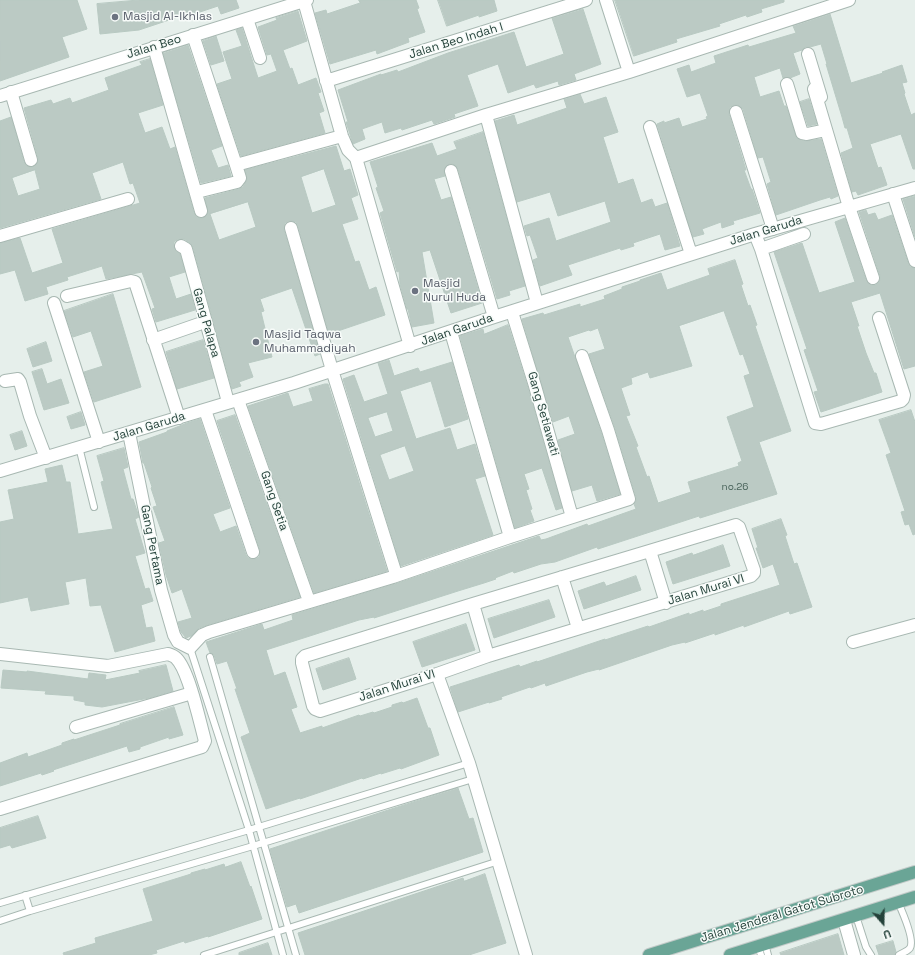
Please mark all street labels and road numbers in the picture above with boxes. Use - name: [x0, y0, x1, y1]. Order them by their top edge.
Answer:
- street label: Jalan Beo Indah I: [407, 20, 505, 62]
- street label: Jalan Beo: [125, 32, 183, 62]
- street label: Jalan Garuda: [728, 213, 804, 249]
- street label: Gang Palapa: [189, 287, 223, 359]
- street label: Jalan Garuda: [419, 311, 495, 349]
- street label: Gang Setiawati: [524, 370, 562, 458]
- street label: Jalan Garuda: [111, 409, 187, 445]
- street label: Gang Setia: [257, 469, 291, 533]
- street label: Gang Pertama: [137, 504, 167, 586]
- street label: Jalan Murai VI: [666, 572, 746, 608]
- street label: Jalan Murai VI: [357, 667, 437, 705]
- street label: Jalan Jenderal Gatot Subroto: [699, 882, 865, 946]

